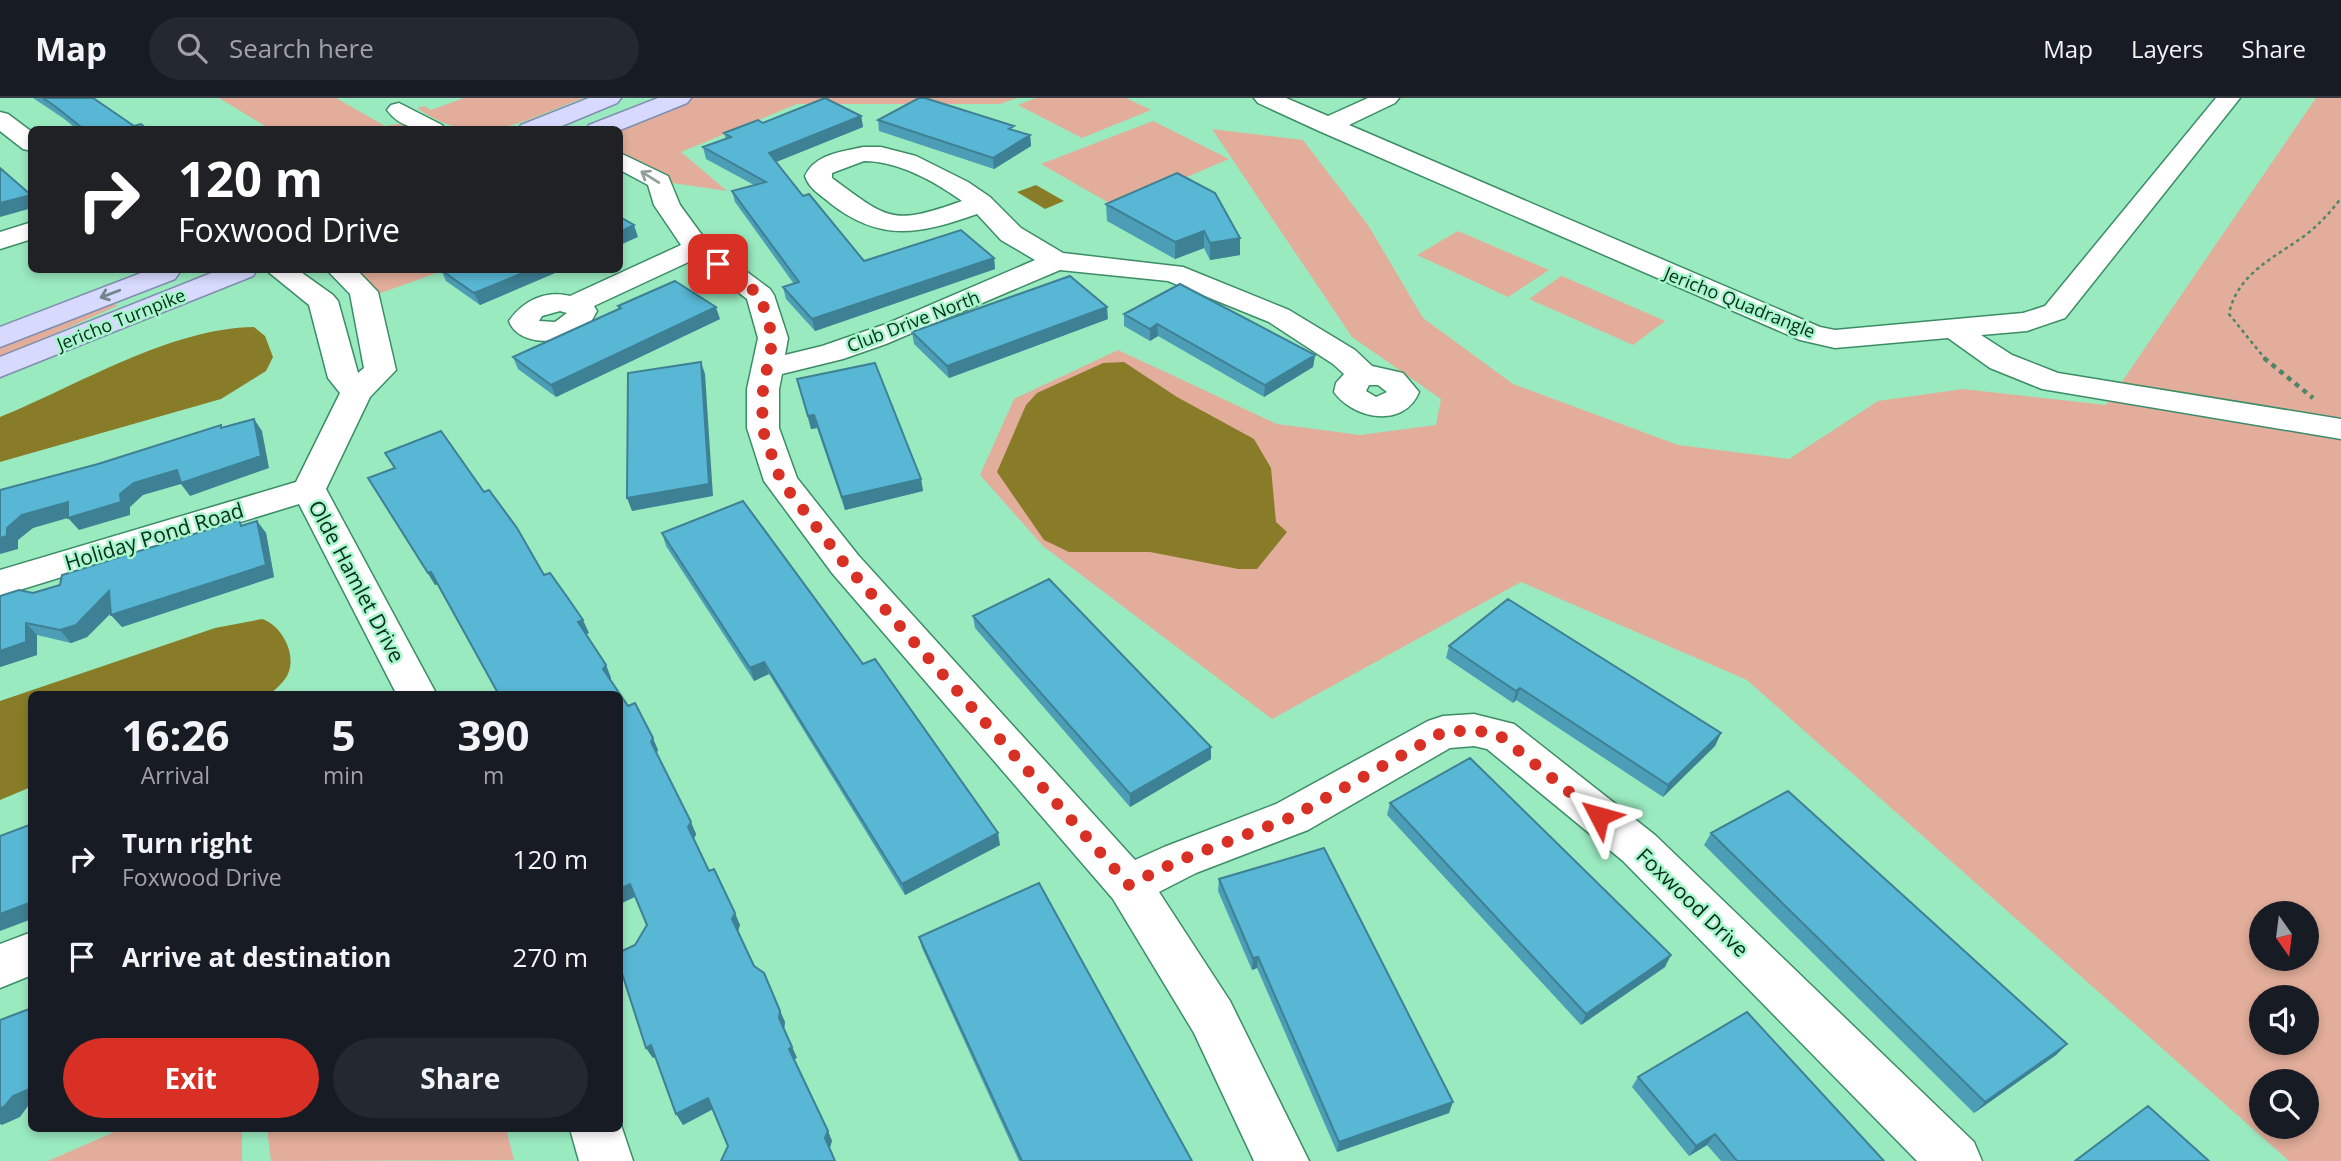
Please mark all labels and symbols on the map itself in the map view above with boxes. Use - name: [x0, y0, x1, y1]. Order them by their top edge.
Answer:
- one-way arrow: [640, 170, 660, 184]
- pin: [688, 234, 748, 294]
- street label: Jericho Quadrangle: [1659, 260, 1819, 343]
- street label: Jericho Turnpike: [51, 282, 189, 356]
- street label: Club Drive North: [843, 285, 983, 357]
- one-way arrow: [100, 289, 121, 302]
- street label: Holiday Pond Road: [61, 495, 247, 577]
- street label: Olde Hamlet Drive: [302, 495, 412, 667]
- position arrow: [1562, 779, 1636, 853]
- street label: Foxwood Drive: [1631, 841, 1755, 963]
- north arrow: [2249, 901, 2319, 971]

